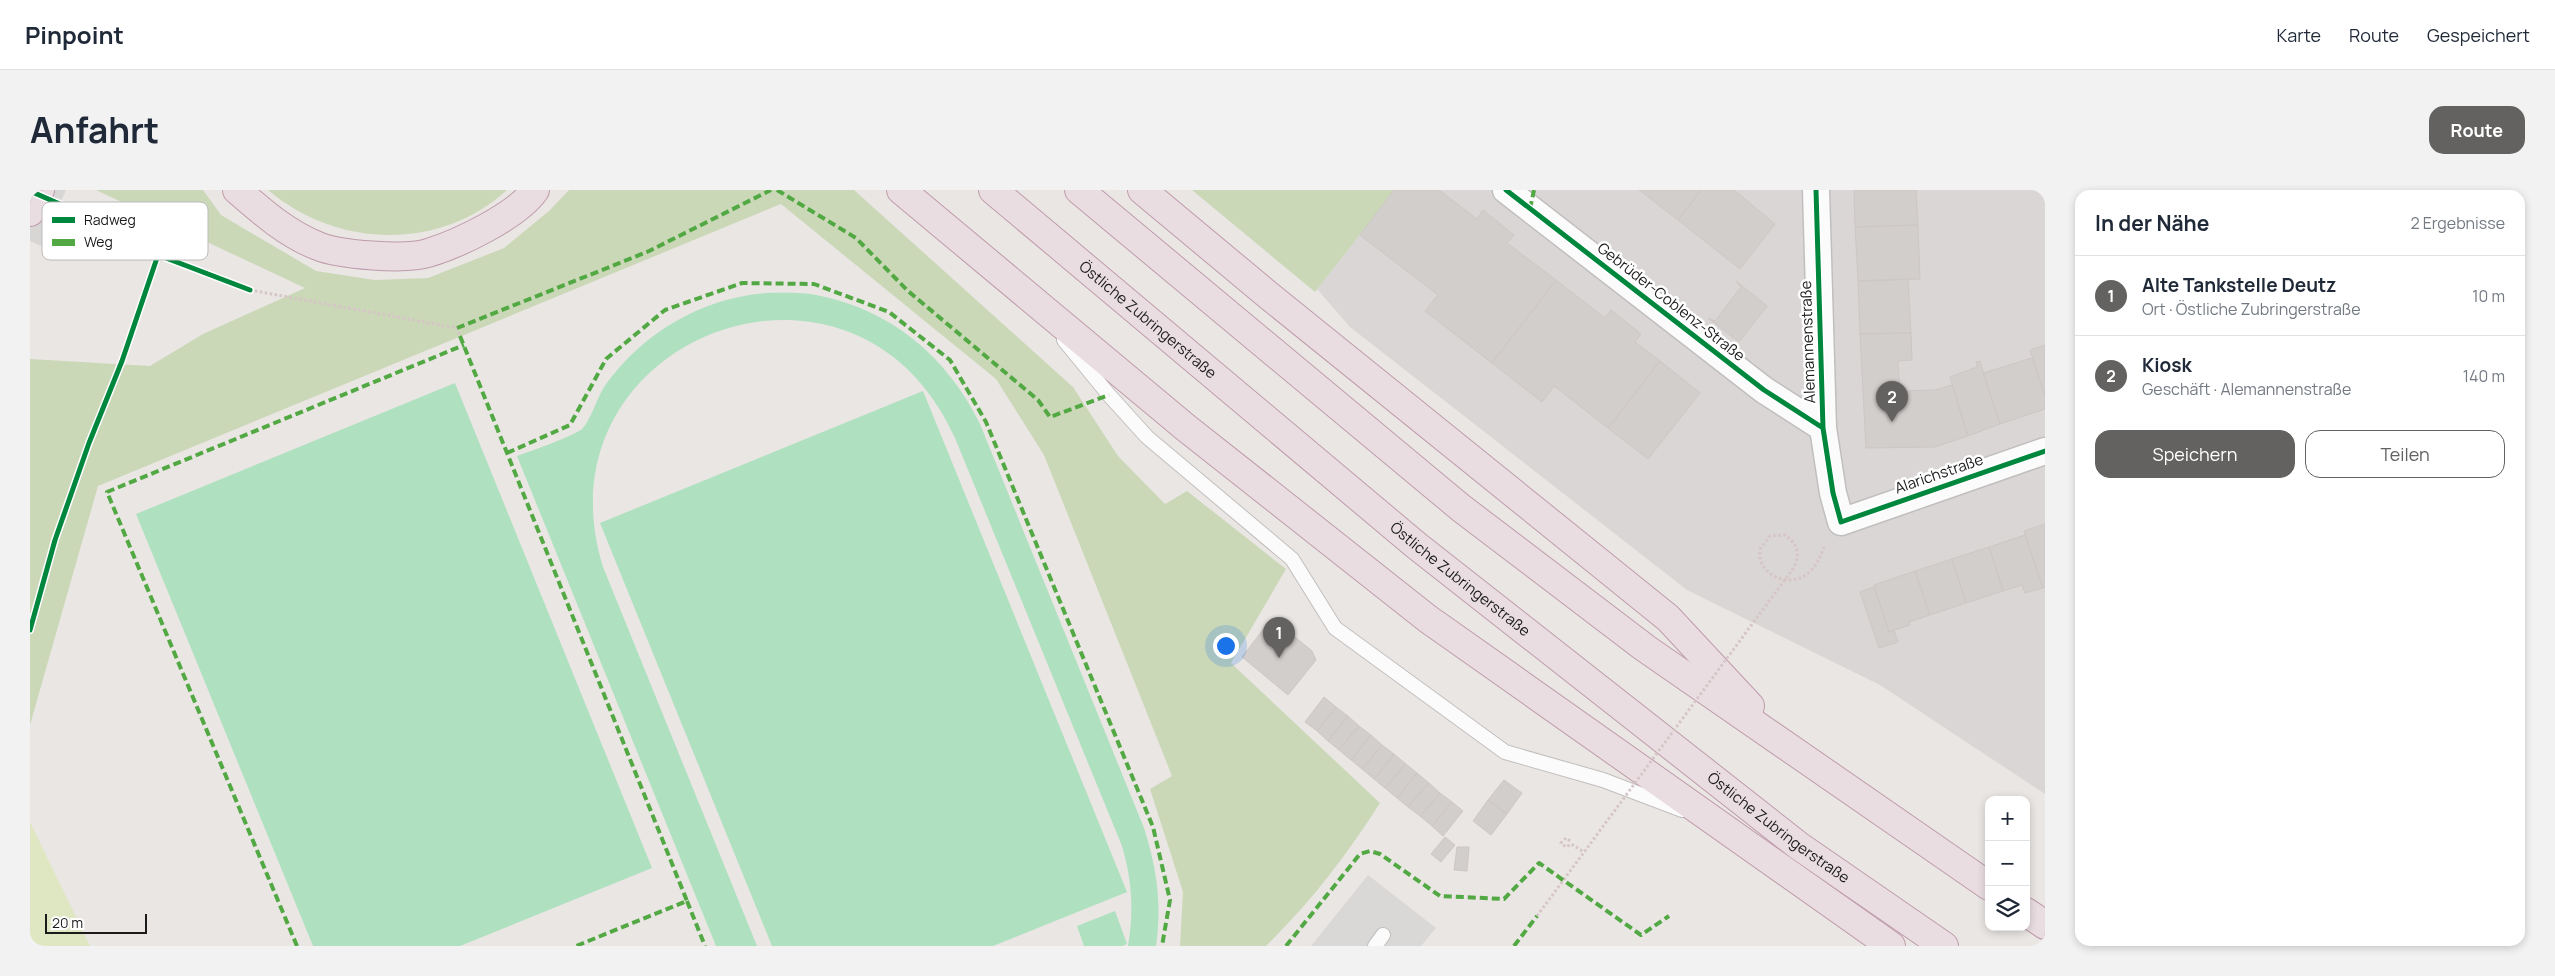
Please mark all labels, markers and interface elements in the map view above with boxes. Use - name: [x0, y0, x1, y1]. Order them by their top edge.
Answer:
- text: Pinpoint: [25, 18, 124, 51]
- text: Karte: [2276, 23, 2321, 47]
- text: Route: [2349, 23, 2399, 47]
- text: Gespeichert: [2427, 23, 2530, 47]
- text: Anfahrt: [30, 106, 159, 154]
- button: Route: [2429, 106, 2525, 154]
- legend: [42, 202, 208, 260]
- text: In der Nähe: [2095, 209, 2209, 237]
- text: Radweg: [84, 210, 136, 229]
- text: 2 Ergebnisse: [2410, 212, 2505, 234]
- text: Weg: [84, 232, 113, 251]
- street label: Gebrüder-Coblenz-Straße: [1593, 237, 1750, 366]
- street label: Östliche Zubringerstraße: [1075, 256, 1221, 383]
- text: Alte Tankstelle Deutz: [2142, 272, 2336, 298]
- street label: Alemannenstraße: [1795, 280, 1820, 404]
- text: 1: [2107, 285, 2115, 307]
- text: 10 m: [2472, 285, 2505, 307]
- text: Ort · Östliche Zubringerstraße: [2142, 298, 2361, 320]
- text: Kiosk: [2142, 352, 2192, 378]
- text: 2: [2106, 365, 2116, 387]
- text: 140 m: [2463, 365, 2505, 387]
- text: Geschäft · Alemannenstraße: [2142, 378, 2351, 400]
- pin: 2: [1876, 381, 1908, 422]
- button: Speichern: [2095, 430, 2295, 478]
- button: Teilen: [2305, 430, 2505, 478]
- street label: Alarichstraße: [1892, 448, 1986, 499]
- street label: Östliche Zubringerstraße: [1386, 517, 1535, 641]
- pin: 1: [1263, 617, 1295, 658]
- your location: [1213, 633, 1239, 659]
- street label: Östliche Zubringerstraße: [1703, 767, 1854, 888]
- map controls: [1985, 796, 2030, 931]
- button: +: [1985, 796, 2030, 841]
- button: −: [1985, 841, 2030, 886]
- button: layers: [1985, 886, 2030, 931]
- scale bar: [45, 911, 148, 934]
- text: 20 m: [52, 913, 83, 932]

